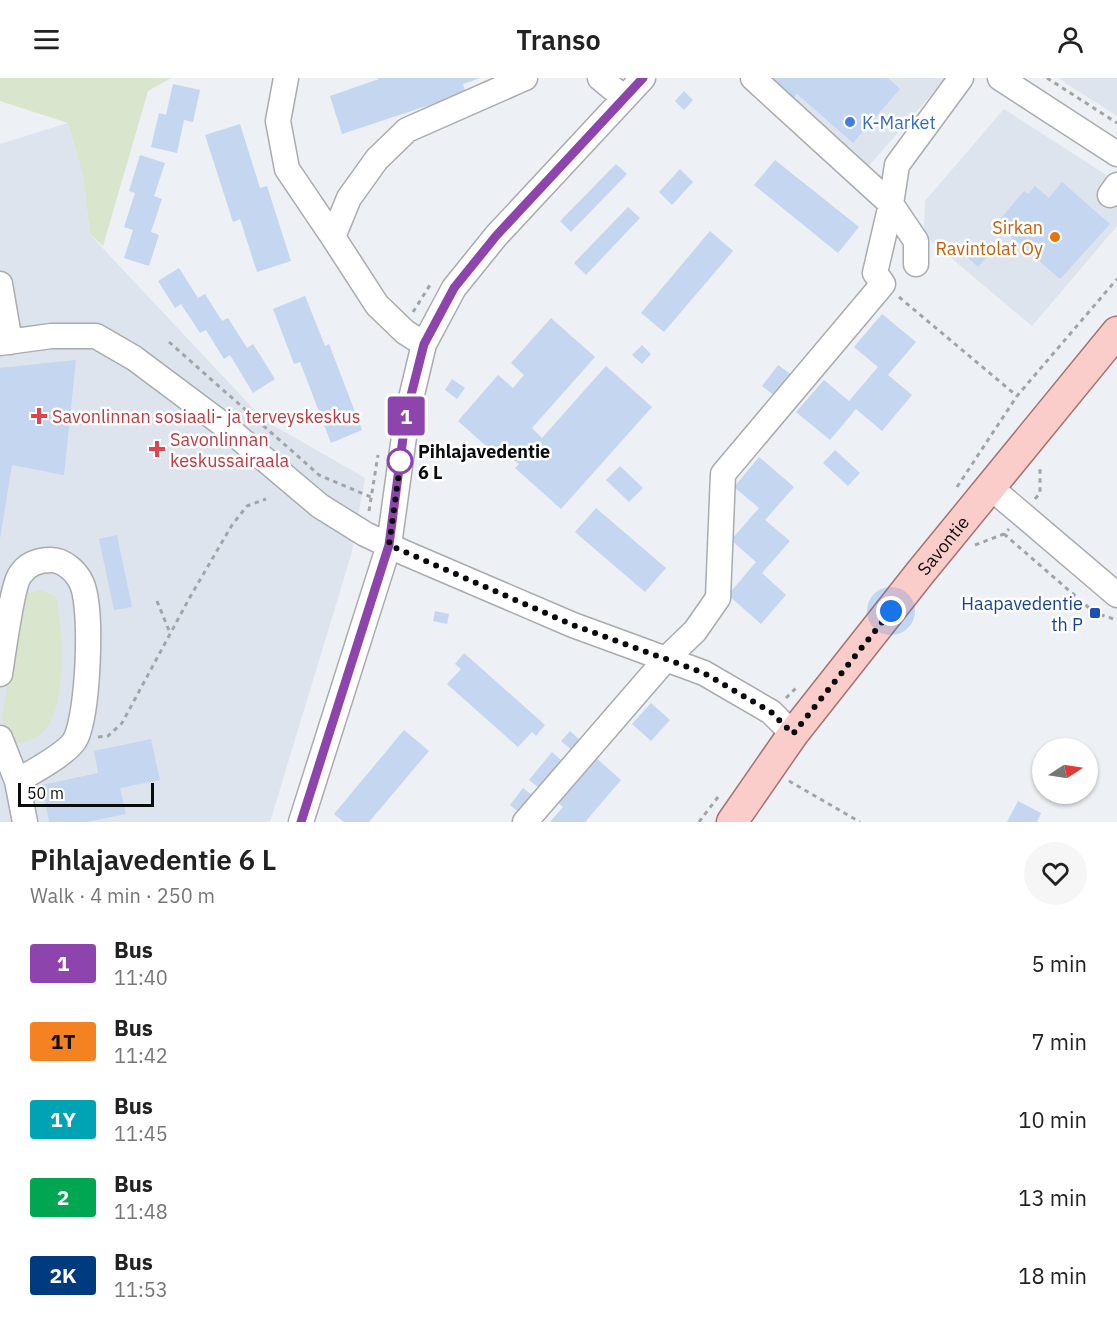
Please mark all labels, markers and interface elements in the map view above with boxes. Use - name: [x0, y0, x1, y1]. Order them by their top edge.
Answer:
- text: Transo: [516, 22, 601, 57]
- icon: menu: [30, 23, 63, 56]
- icon: person: [1054, 23, 1087, 56]
- place label: K-Market: [862, 111, 936, 134]
- marker: K-Market: [843, 115, 857, 129]
- place label: Sirkan Ravintolat Oy: [935, 216, 1043, 260]
- marker: Sirkan Ravintolat Oy: [1048, 230, 1062, 244]
- line badge: 1: [386, 396, 426, 436]
- text: 1: [400, 402, 412, 430]
- place label: Savonlinnan sosiaali- ja terveyskeskus: [52, 405, 361, 428]
- marker: Savonlinnan sosiaali- ja terveyskeskus: [30, 407, 48, 425]
- place label: Savonlinnan keskussairaala: [170, 428, 290, 472]
- marker: Savonlinnan keskussairaala: [148, 440, 166, 458]
- place label: Pihlajavedentie 6 L: [418, 440, 550, 484]
- marker: Pihlajavedentie 6 L: [387, 448, 413, 474]
- street label: Savontie: [912, 511, 974, 579]
- place label: Haapavedentie th P: [961, 592, 1083, 636]
- your location: [876, 596, 906, 626]
- marker: Haapavedentie th P: [1088, 606, 1102, 620]
- north arrow: [1032, 738, 1098, 804]
- map controls: [1032, 738, 1098, 804]
- scale bar: [18, 780, 154, 808]
- text: 50 m: [27, 783, 64, 803]
- text: Pihlajavedentie 6 L: [30, 841, 276, 878]
- button: heart: [1024, 842, 1087, 905]
- text: Walk · 4 min · 250 m: [30, 882, 215, 909]
- text: Bus: [114, 935, 153, 964]
- text: 1: [57, 949, 69, 977]
- text: 5 min: [1031, 949, 1087, 978]
- text: 11:40: [114, 964, 168, 991]
- text: Bus: [114, 1013, 153, 1042]
- text: 1T: [51, 1027, 75, 1055]
- text: 7 min: [1031, 1027, 1087, 1056]
- text: 11:42: [114, 1042, 168, 1069]
- text: Bus: [114, 1091, 153, 1120]
- text: 1Y: [50, 1105, 76, 1133]
- text: 10 min: [1018, 1105, 1087, 1134]
- text: 11:45: [114, 1120, 168, 1147]
- text: Bus: [114, 1169, 153, 1198]
- text: 2: [57, 1183, 69, 1211]
- text: 13 min: [1018, 1183, 1087, 1212]
- text: 11:48: [114, 1198, 168, 1225]
- text: Bus: [114, 1247, 153, 1276]
- text: 2K: [49, 1261, 77, 1289]
- text: 18 min: [1018, 1261, 1087, 1290]
- text: 11:53: [114, 1276, 168, 1303]

